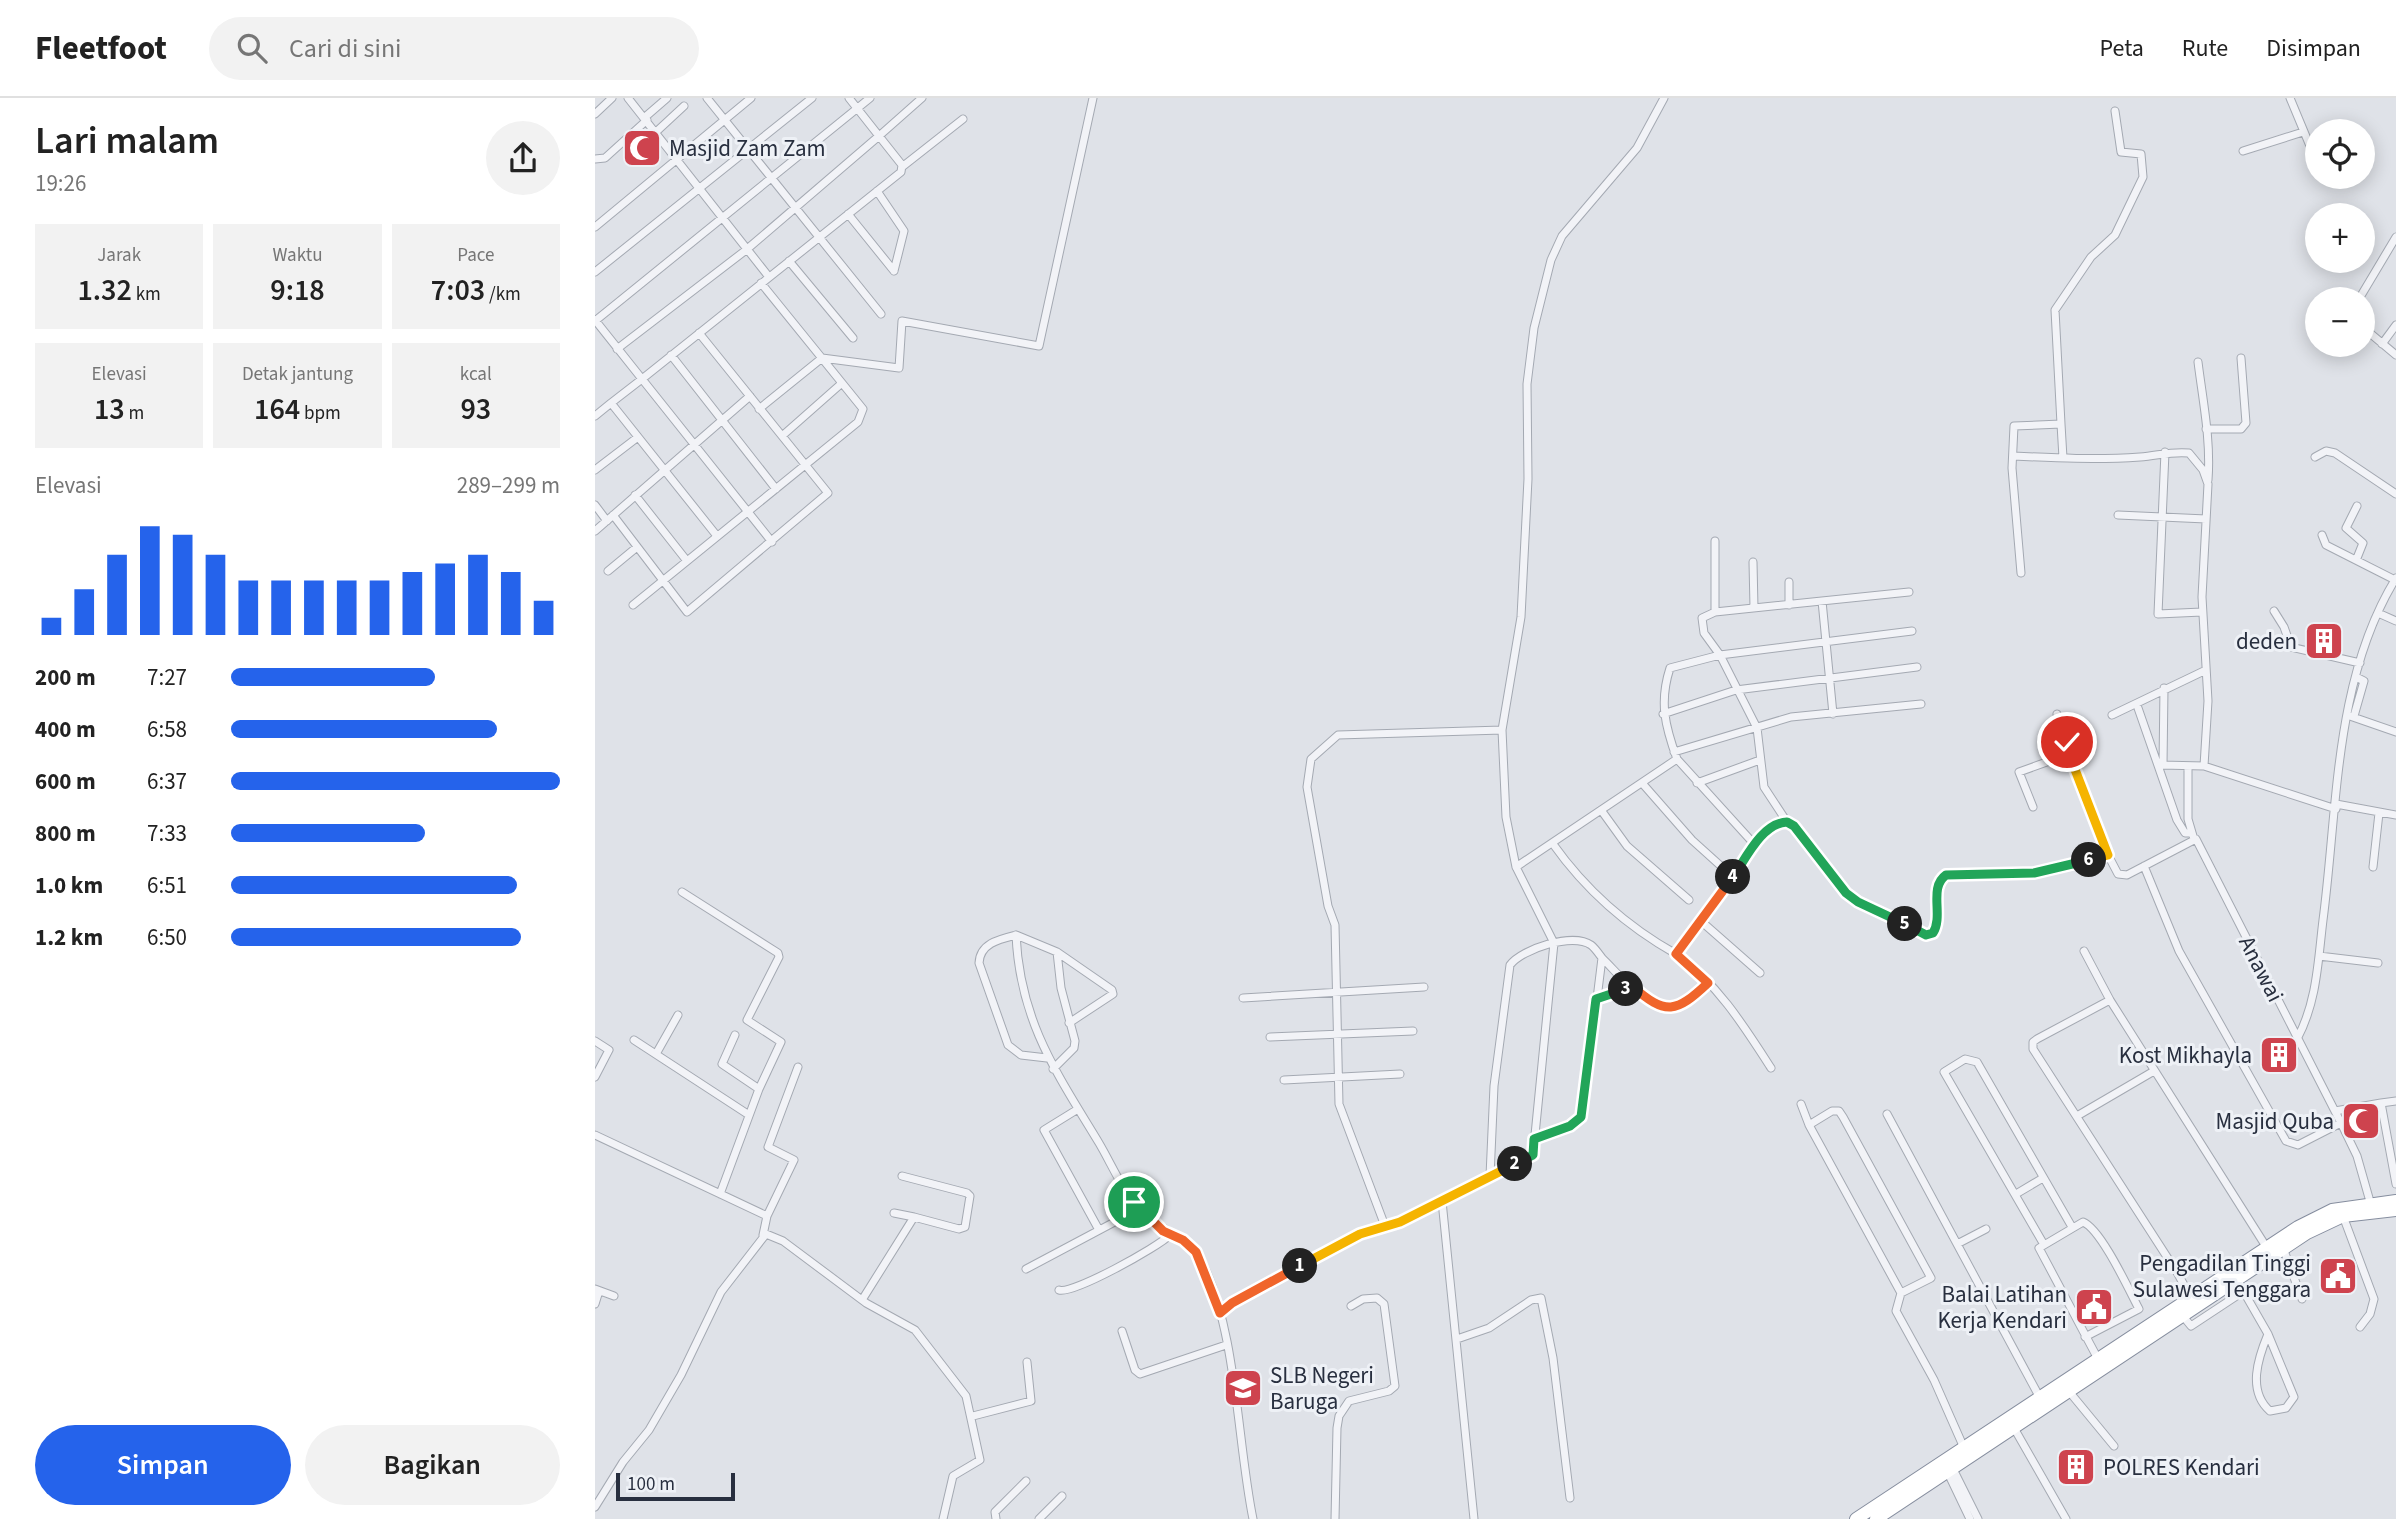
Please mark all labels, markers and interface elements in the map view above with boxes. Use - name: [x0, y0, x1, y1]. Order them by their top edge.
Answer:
- search box: [209, 17, 699, 80]
- text: Fleetfoot: [35, 25, 167, 72]
- icon: search: [233, 29, 271, 67]
- text: Cari di sini: [289, 30, 402, 67]
- text: Peta: [2099, 31, 2144, 66]
- text: Rute: [2182, 31, 2228, 66]
- text: Disimpan: [2266, 31, 2361, 66]
- text: Lari malam: [35, 114, 219, 168]
- map controls: [2305, 119, 2375, 357]
- button: locate: [2305, 119, 2375, 189]
- button: share: [486, 121, 560, 195]
- mosque icon: Masjid Zam Zam: [621, 127, 663, 169]
- place label: Masjid Zam Zam: [669, 132, 826, 165]
- text: 19:26: [35, 167, 86, 200]
- button: +: [2305, 203, 2375, 273]
- text: Jarak: [97, 242, 141, 269]
- text: Waktu: [273, 242, 322, 269]
- text: Pace: [457, 242, 494, 269]
- text: 1.32: [77, 269, 132, 312]
- text: 9:18: [270, 269, 325, 312]
- text: 7:03: [431, 269, 485, 312]
- text: km: [132, 281, 161, 308]
- text: /km: [485, 281, 521, 308]
- button: −: [2305, 287, 2375, 357]
- text: Elevasi: [92, 361, 147, 388]
- text: Detak jantung: [242, 361, 353, 388]
- text: kcal: [460, 361, 492, 388]
- text: 13: [94, 388, 125, 431]
- text: 164: [254, 388, 300, 431]
- text: 93: [460, 388, 491, 431]
- text: m: [125, 400, 144, 427]
- text: bpm: [300, 400, 341, 427]
- text: Elevasi: [35, 469, 102, 502]
- text: 289–299 m: [457, 469, 560, 502]
- building icon: deden: [2303, 620, 2345, 662]
- place label: deden: [2236, 625, 2297, 658]
- text: 200 m: [35, 661, 96, 694]
- text: 7:27: [147, 661, 187, 694]
- pin: [2037, 712, 2097, 772]
- text: 400 m: [35, 713, 96, 746]
- text: 6:58: [147, 713, 187, 746]
- icon: check: [2048, 723, 2086, 761]
- text: 600 m: [35, 765, 96, 798]
- text: 6:37: [147, 765, 187, 798]
- text: 800 m: [35, 817, 96, 850]
- text: 7:33: [147, 817, 187, 850]
- pin: 6: [2071, 842, 2107, 878]
- text: 6: [2083, 846, 2094, 873]
- pin: 4: [1715, 860, 1751, 894]
- text: 4: [1727, 863, 1738, 890]
- text: 1.0 km: [35, 869, 103, 902]
- text: 6:51: [147, 869, 187, 902]
- pin: 5: [1887, 906, 1923, 942]
- text: 5: [1899, 910, 1910, 937]
- text: 1.2 km: [35, 921, 103, 954]
- text: 6:50: [147, 921, 187, 954]
- street label: Anawai: [2230, 930, 2292, 1008]
- pin: 3: [1609, 972, 1643, 1006]
- text: 3: [1620, 975, 1631, 1002]
- building icon: Kost Mikhayla: [2258, 1034, 2300, 1076]
- place label: Kost Mikhayla: [2119, 1039, 2252, 1072]
- mosque icon: Masjid Quba: [2340, 1100, 2382, 1142]
- place label: Masjid Quba: [2216, 1105, 2334, 1138]
- pin: 2: [1497, 1146, 1532, 1182]
- text: 2: [1509, 1150, 1520, 1177]
- pin: [1104, 1172, 1164, 1232]
- icon: arrive: [1115, 1183, 1153, 1221]
- place label: Pengadilan Tinggi Sulawesi Tenggara: [2133, 1247, 2311, 1306]
- pin: 1: [1283, 1248, 1317, 1284]
- text: 1: [1294, 1252, 1305, 1279]
- public building icon: Pengadilan Tinggi Sulawesi Tenggara: [2317, 1255, 2359, 1297]
- place label: Balai Latihan Kerja Kendari: [1937, 1278, 2067, 1337]
- public building icon: Balai Latihan Kerja Kendari: [2073, 1286, 2115, 1328]
- place label: SLB Negeri Baruga: [1270, 1359, 1374, 1418]
- school or university icon: SLB Negeri Baruga: [1222, 1367, 1264, 1409]
- button: Simpan: [35, 1425, 291, 1505]
- button: Bagikan: [305, 1425, 560, 1505]
- building icon: POLRES Kendari: [2055, 1446, 2097, 1488]
- place label: POLRES Kendari: [2103, 1451, 2260, 1484]
- scale bar: [616, 1470, 735, 1502]
- text: 100 m: [627, 1471, 675, 1498]

